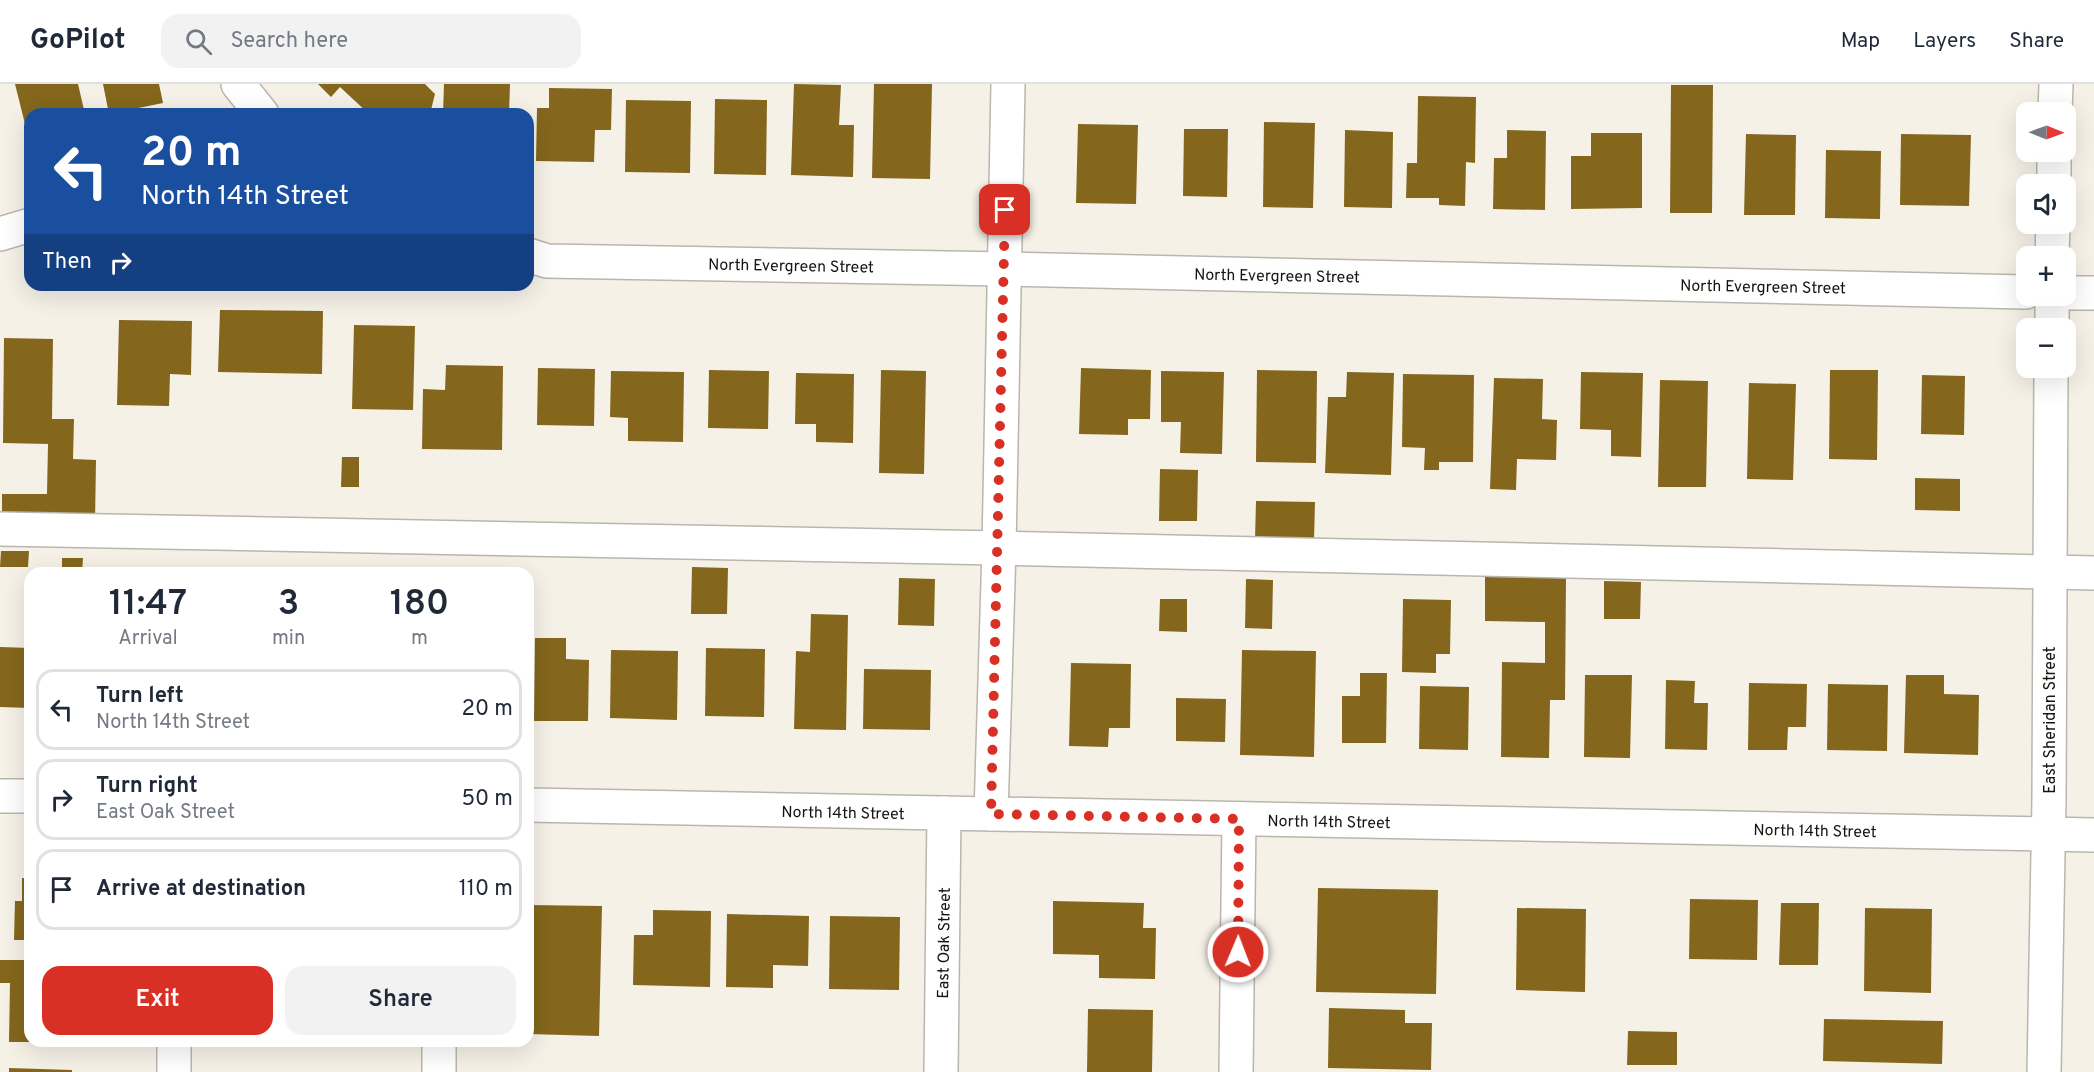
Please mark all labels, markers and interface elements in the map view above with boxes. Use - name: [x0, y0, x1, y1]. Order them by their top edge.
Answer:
- search box: [161, 14, 581, 68]
- text: GoPilot: [30, 23, 125, 59]
- icon: search: [182, 25, 215, 58]
- text: Search here: [230, 28, 348, 55]
- text: Map: [1841, 28, 1880, 55]
- text: Layers: [1913, 28, 1976, 55]
- text: Share: [2009, 28, 2064, 55]
- north arrow: [2016, 102, 2076, 162]
- map controls: [2016, 102, 2076, 378]
- text: 20 m: [141, 128, 242, 181]
- icon: left: [42, 132, 120, 210]
- button: sound: [2016, 174, 2076, 234]
- text: North 14th Street: [141, 180, 349, 214]
- pin: [979, 184, 1030, 235]
- icon: arrive: [988, 193, 1021, 226]
- icon: right: [104, 246, 137, 279]
- button: +: [2016, 246, 2076, 306]
- text: Then: [42, 249, 92, 276]
- street label: North Evergreen Street: [708, 256, 874, 278]
- street label: North Evergreen Street: [1194, 266, 1360, 288]
- street label: North Evergreen Street: [1680, 277, 1846, 299]
- button: −: [2016, 318, 2076, 378]
- text: 11:47: [109, 582, 187, 628]
- text: 3: [278, 582, 299, 628]
- text: 180: [390, 582, 449, 628]
- text: Arrival: [118, 626, 178, 652]
- text: min: [272, 626, 305, 652]
- text: m: [411, 626, 428, 652]
- street label: East Sheridan Street: [2041, 646, 2061, 794]
- text: Turn left: [96, 683, 184, 710]
- icon: left: [45, 693, 78, 726]
- text: 20 m: [462, 696, 513, 723]
- text: North 14th Street: [96, 710, 250, 736]
- text: Turn right: [96, 773, 198, 800]
- icon: right: [45, 783, 78, 816]
- text: 50 m: [461, 786, 513, 813]
- text: East Oak Street: [96, 800, 235, 826]
- street label: North 14th Street: [781, 803, 905, 825]
- street label: North 14th Street: [1267, 812, 1391, 834]
- street label: North 14th Street: [1753, 821, 1877, 843]
- icon: arrive: [45, 873, 78, 906]
- text: Arrive at destination: [96, 876, 306, 903]
- text: 110 m: [459, 876, 513, 903]
- street label: East Oak Street: [934, 887, 956, 999]
- position arrow: [1206, 920, 1270, 984]
- button: Exit: [42, 966, 273, 1035]
- button: Share: [285, 966, 516, 1035]

